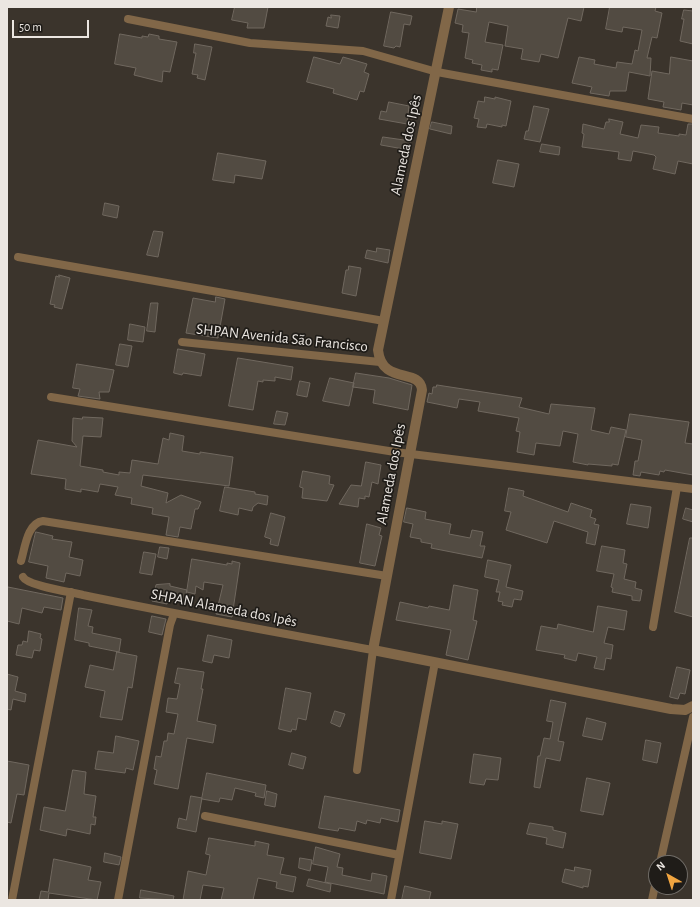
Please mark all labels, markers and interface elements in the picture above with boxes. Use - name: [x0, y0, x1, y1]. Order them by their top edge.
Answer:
- scale bar: [14, 12, 91, 38]
- text: 50 m: [19, 21, 42, 33]
- street label: Alameda dos Ipês: [387, 93, 425, 197]
- street label: SHPAN Avenida São Francisco: [195, 320, 369, 356]
- street label: Alameda dos Ipês: [372, 422, 410, 526]
- street label: SHPAN Alameda dos Ipês: [149, 585, 299, 631]
- north arrow: [648, 855, 688, 895]
- text: N: [654, 859, 667, 873]

